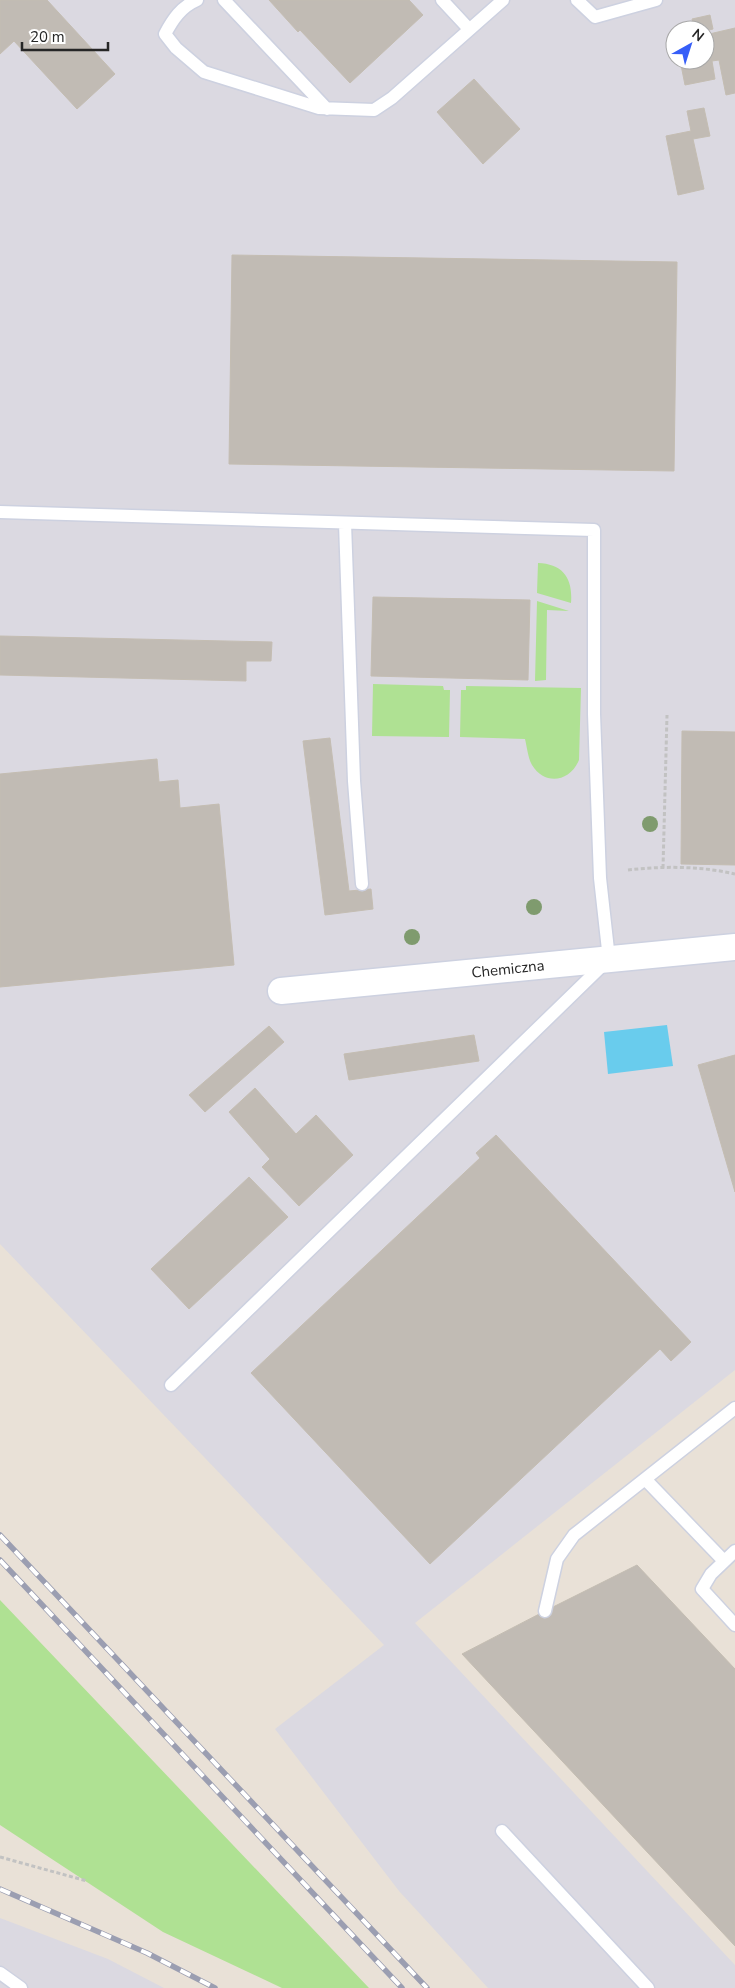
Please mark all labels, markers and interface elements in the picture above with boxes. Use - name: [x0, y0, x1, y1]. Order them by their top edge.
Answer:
- scale bar: [22, 20, 109, 52]
- north arrow: [665, 20, 715, 70]
- text: N: [688, 25, 708, 46]
- text: 20 m: [30, 27, 65, 47]
- street label: Chemiczna: [471, 955, 545, 983]

